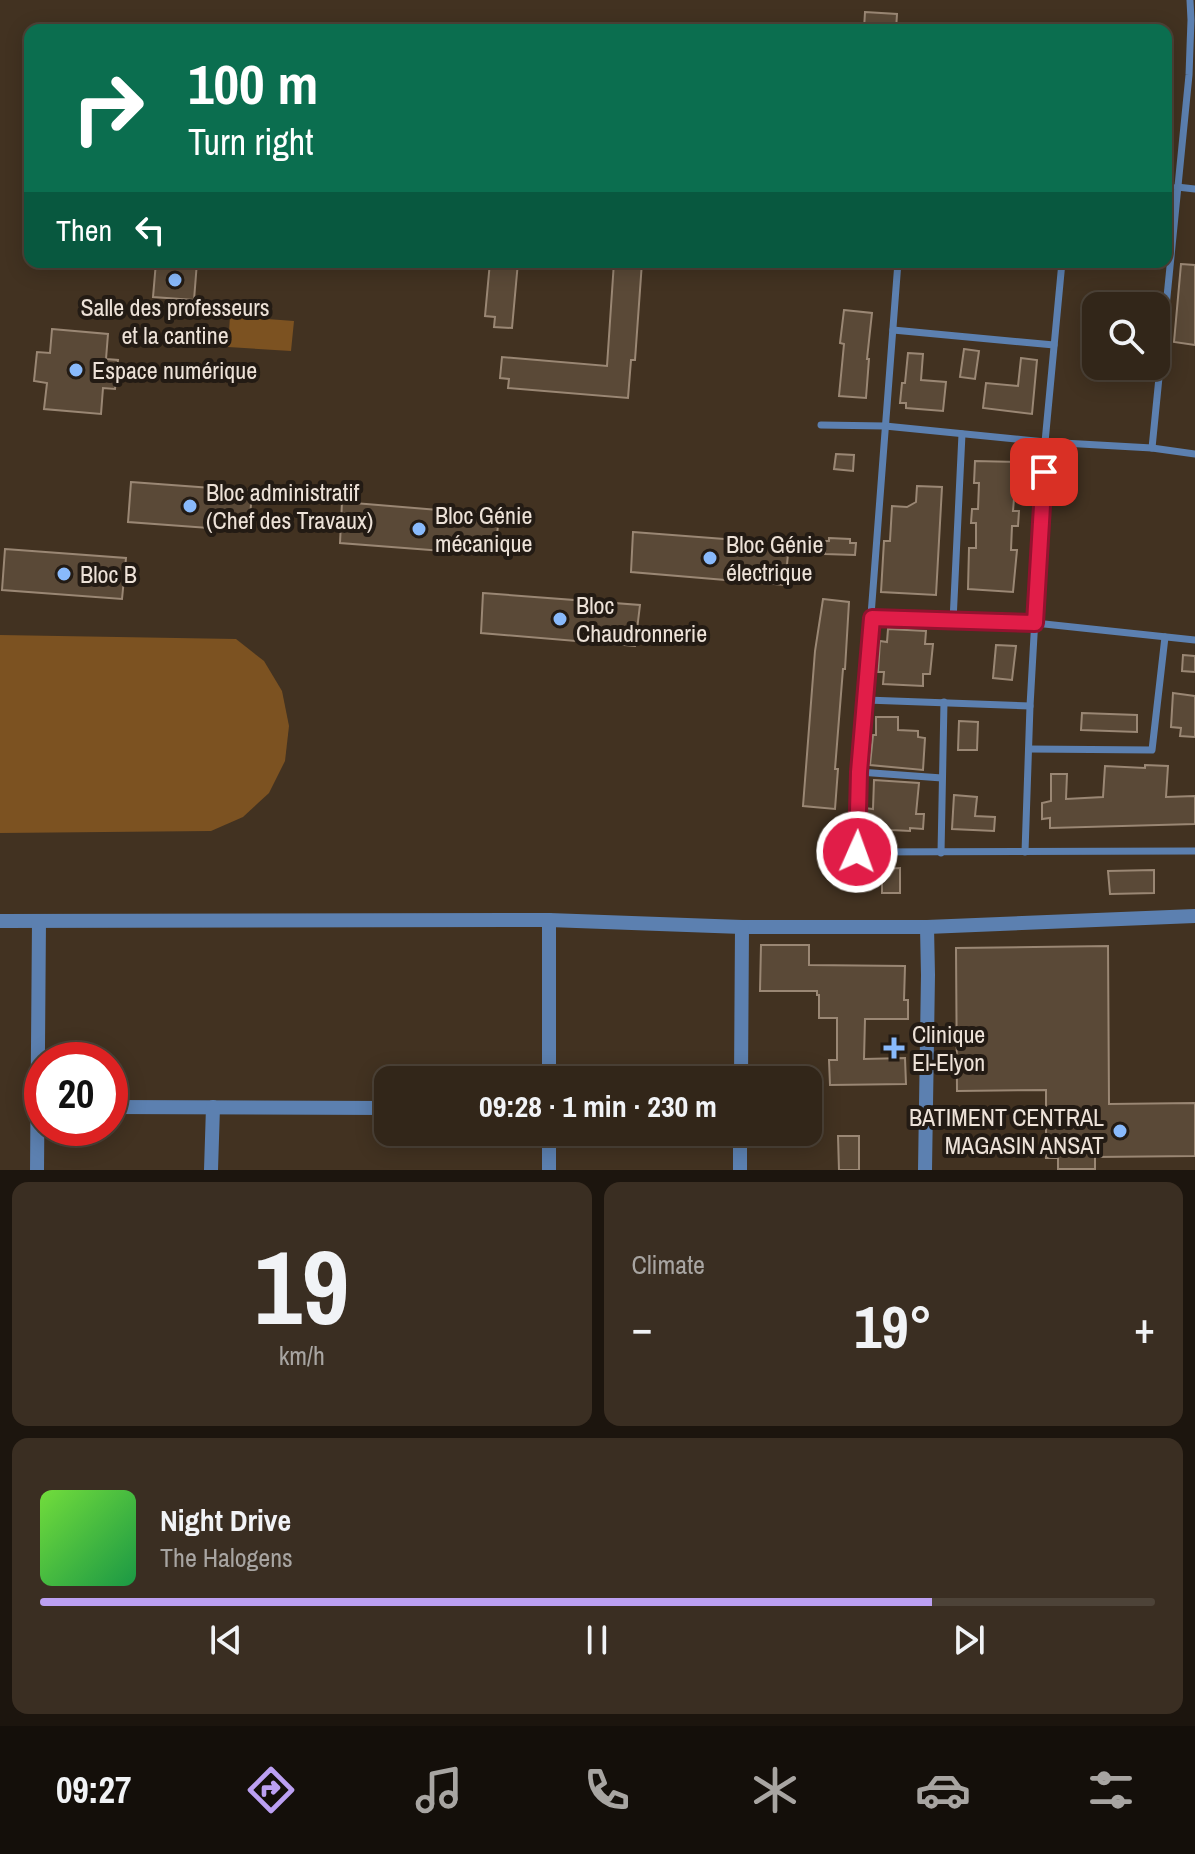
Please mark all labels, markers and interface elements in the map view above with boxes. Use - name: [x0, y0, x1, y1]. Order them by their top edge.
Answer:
- text: 100 m: [188, 46, 318, 121]
- icon: right: [56, 56, 160, 160]
- text: Turn right: [188, 118, 313, 166]
- icon: left: [128, 208, 172, 252]
- text: Then: [56, 210, 112, 250]
- marker: Salle des professeurs et la cantine: [166, 271, 184, 289]
- place label: Salle des professeurs et la cantine: [80, 291, 270, 351]
- map controls: [1082, 292, 1170, 380]
- button: search: [1082, 292, 1170, 380]
- place label: Espace numérique: [92, 354, 257, 386]
- marker: Espace numérique: [67, 361, 85, 379]
- pin: [1010, 438, 1078, 506]
- icon: arrive: [1022, 450, 1066, 494]
- place label: Bloc administratif (Chef des Travaux): [206, 476, 373, 536]
- marker: Bloc administratif (Chef des Travaux): [181, 497, 199, 515]
- place label: Bloc Génie mécanique: [435, 499, 532, 559]
- marker: Bloc Génie mécanique: [410, 520, 428, 538]
- place label: Bloc Génie électrique: [726, 528, 823, 588]
- marker: Bloc Génie électrique: [701, 549, 719, 567]
- place label: Bloc B: [80, 558, 137, 590]
- marker: Bloc B: [55, 565, 73, 583]
- place label: Bloc Chaudronnerie: [576, 589, 707, 649]
- marker: Bloc Chaudronnerie: [551, 610, 569, 628]
- position arrow: [815, 810, 899, 894]
- place label: Clinique El-Elyon: [912, 1018, 985, 1078]
- marker: Clinique El-Elyon: [883, 1037, 905, 1059]
- speed limit sign: 20: [24, 1042, 128, 1146]
- text: 09:28 · 1 min · 230 m: [479, 1086, 717, 1126]
- place label: BATIMENT CENTRAL MAGASIN ANSAT: [909, 1101, 1104, 1161]
- marker: BATIMENT CENTRAL MAGASIN ANSAT: [1111, 1122, 1129, 1140]
- text: 19: [254, 1216, 349, 1356]
- text: Climate: [632, 1247, 705, 1282]
- text: 19°: [854, 1286, 933, 1367]
- text: −: [632, 1297, 653, 1357]
- text: +: [1134, 1297, 1155, 1357]
- text: km/h: [279, 1338, 325, 1373]
- text: Night Drive: [160, 1500, 291, 1540]
- text: The Halogens: [160, 1540, 293, 1575]
- icon: previous: [204, 1618, 248, 1662]
- icon: pause: [575, 1618, 619, 1662]
- icon: next: [947, 1618, 991, 1662]
- icon: directions: [243, 1762, 299, 1818]
- icon: music: [411, 1762, 467, 1818]
- icon: phone: [579, 1762, 635, 1818]
- icon: climate: [747, 1762, 803, 1818]
- icon: car: [915, 1762, 971, 1818]
- icon: filters: [1083, 1762, 1139, 1818]
- text: 09:27: [56, 1766, 131, 1814]

